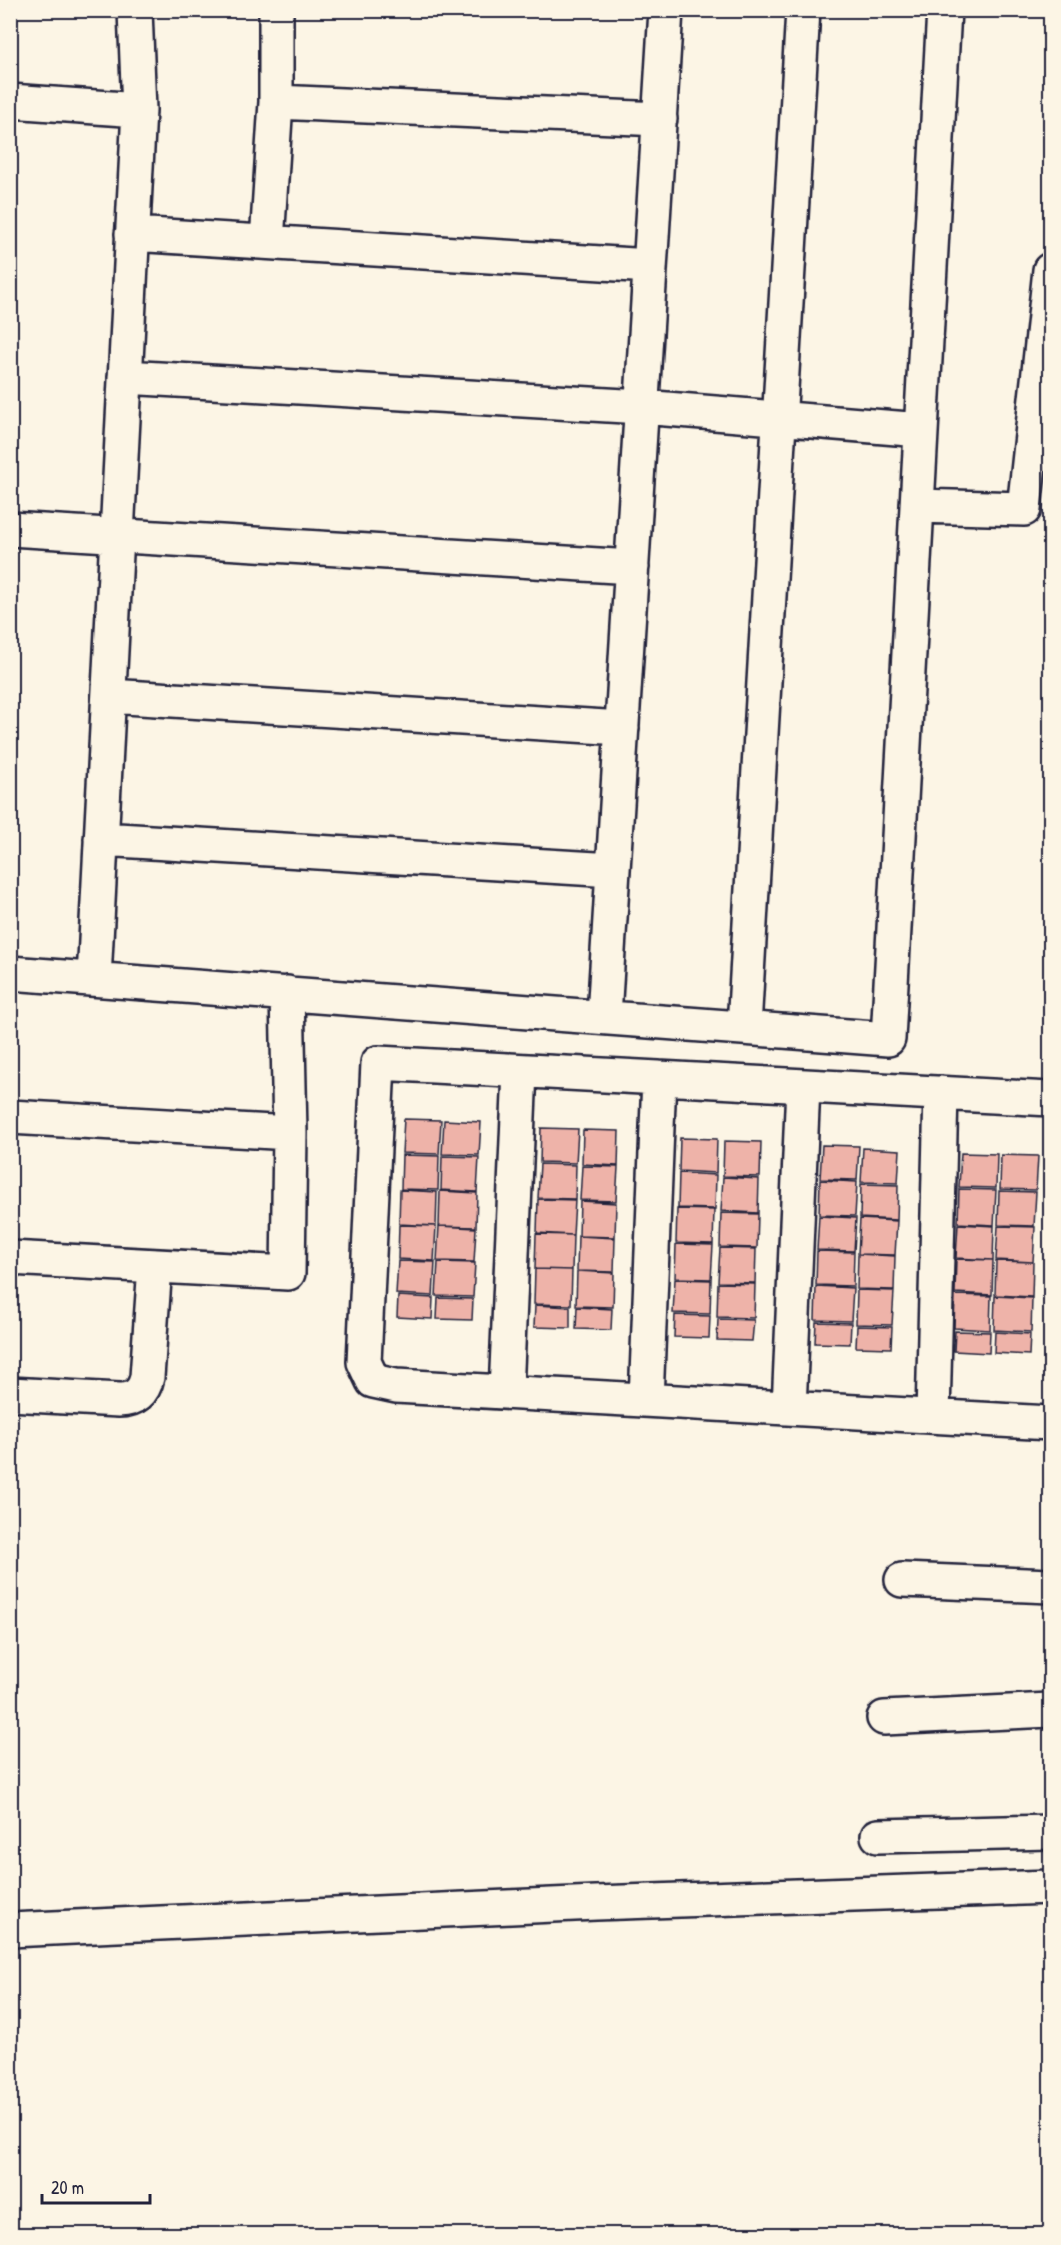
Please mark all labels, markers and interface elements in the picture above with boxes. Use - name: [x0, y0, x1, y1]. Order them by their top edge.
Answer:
- scale bar: [42, 2167, 150, 2205]
- text: 20 m: [51, 2175, 84, 2200]

